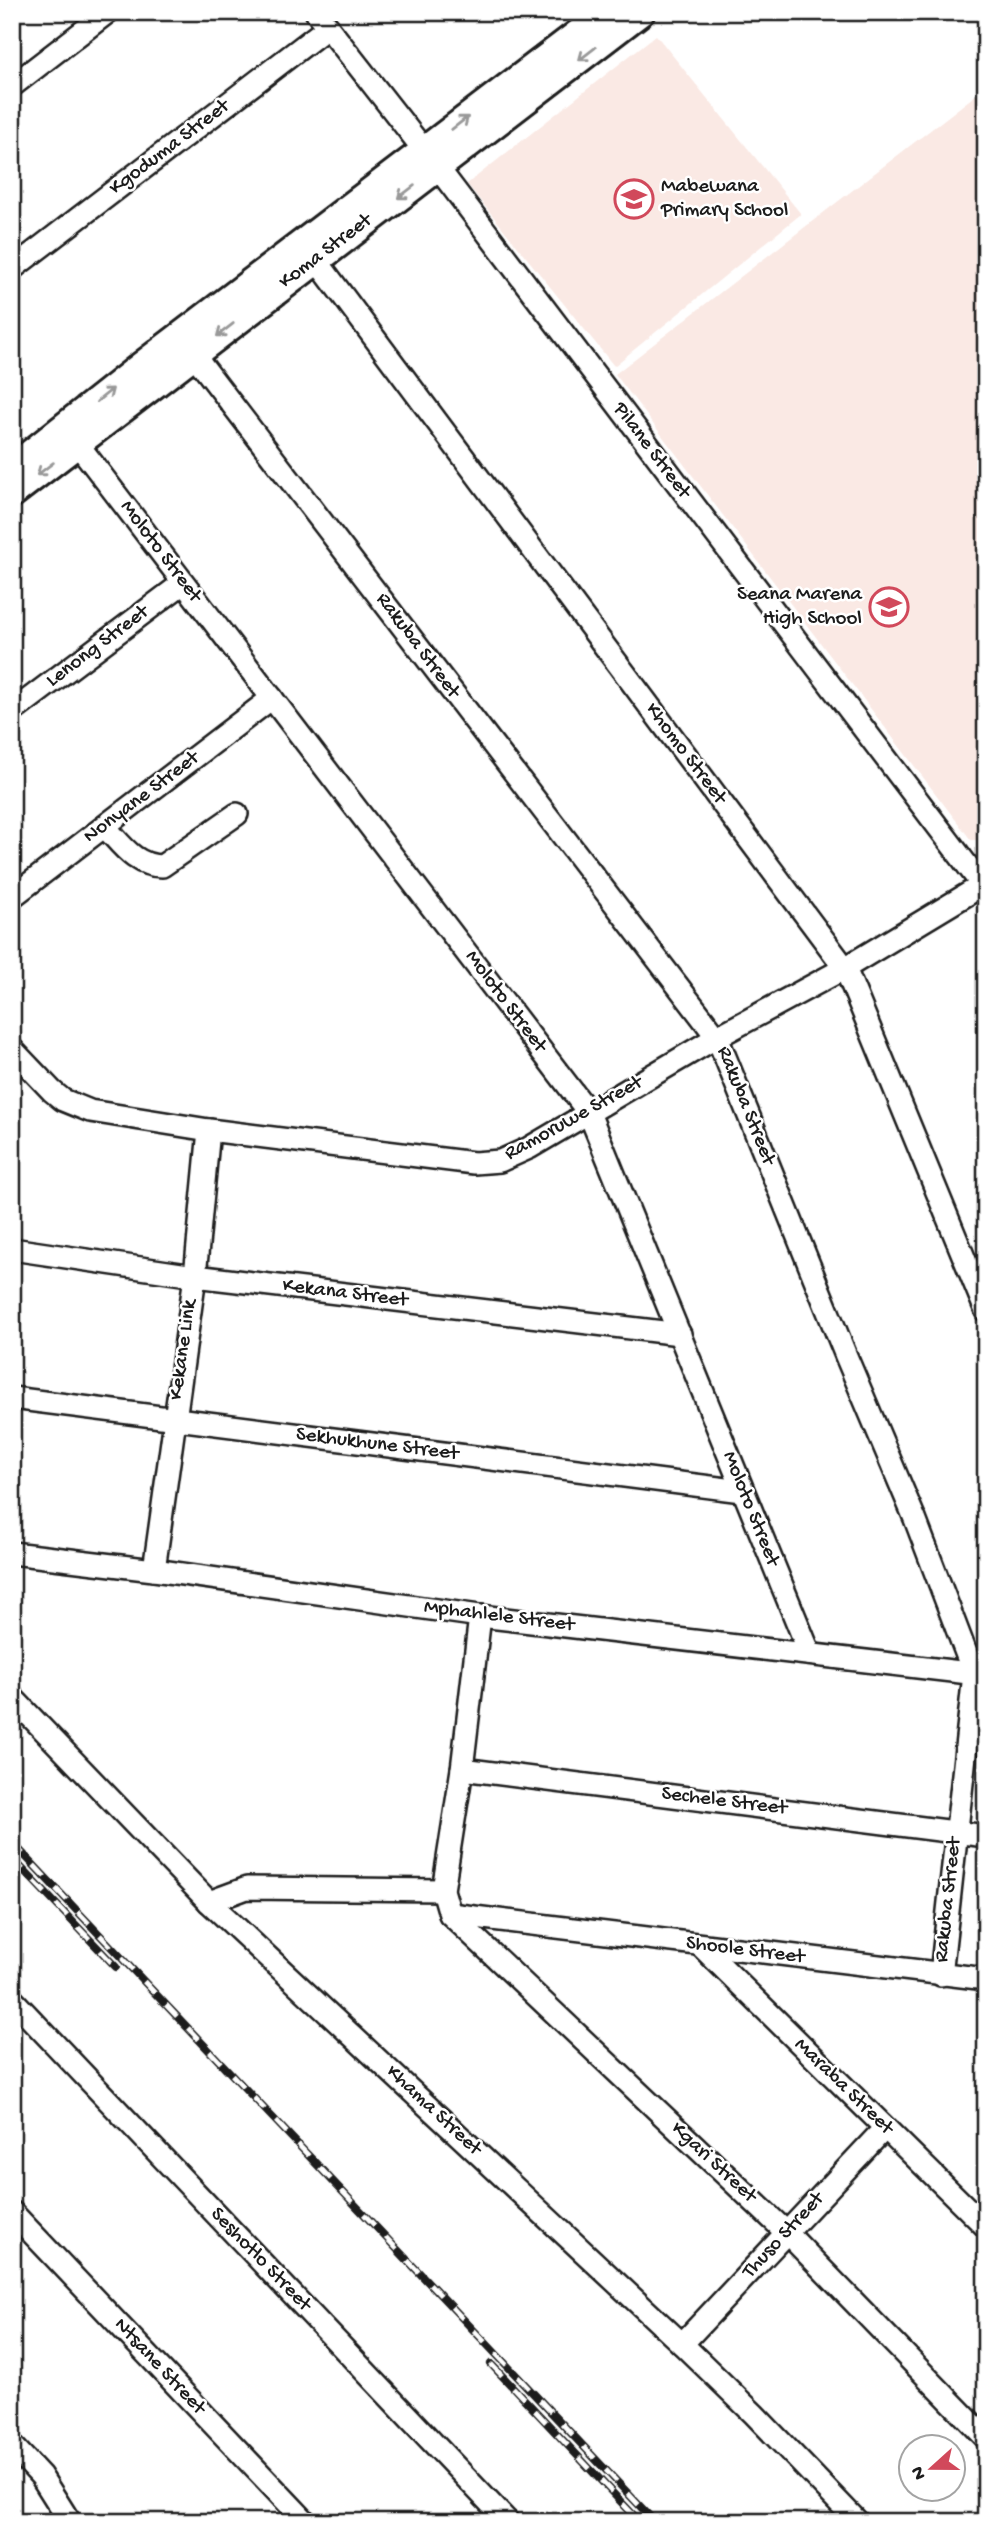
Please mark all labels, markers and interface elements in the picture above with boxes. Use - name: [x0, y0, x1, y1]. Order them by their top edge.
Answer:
- one-way arrow: [578, 46, 596, 61]
- street label: Kgoduma Street: [105, 93, 237, 201]
- one-way arrow: [450, 115, 469, 130]
- place label: Mabewana Primary School: [660, 175, 788, 224]
- school or university icon: Mabewana Primary School: [613, 178, 655, 220]
- one-way arrow: [397, 185, 416, 199]
- street label: Koma Street: [275, 207, 379, 295]
- one-way arrow: [216, 323, 235, 338]
- one-way arrow: [95, 388, 113, 403]
- street label: Pilane Street: [606, 397, 697, 506]
- one-way arrow: [36, 461, 55, 476]
- street label: Moloto Street: [113, 496, 208, 610]
- place label: Seana Marena High School: [737, 583, 863, 632]
- school or university icon: Seana Marena High School: [868, 586, 910, 628]
- street label: Rakuba Street: [369, 588, 466, 706]
- street label: Lenong Street: [42, 599, 156, 694]
- street label: Khomo Street: [639, 698, 733, 812]
- street label: Nonyane Street: [79, 745, 207, 850]
- street label: Moloto Street: [458, 946, 553, 1060]
- street label: Rakuba Street: [710, 1043, 781, 1171]
- street label: Ramoruwe Street: [501, 1070, 649, 1167]
- street label: Kekana Street: [281, 1274, 411, 1314]
- street label: Kekane Link: [165, 1296, 204, 1402]
- street label: Sekhukhune Street: [294, 1423, 462, 1468]
- street label: Moloto Street: [716, 1448, 785, 1572]
- street label: Mphahlele Street: [423, 1595, 578, 1639]
- street label: Sechele Street: [660, 1782, 791, 1822]
- street label: Rakuba Street: [930, 1834, 968, 1964]
- street label: Shoole Street: [684, 1931, 808, 1971]
- street label: Maraba Street: [788, 2033, 900, 2142]
- street label: Khama Street: [380, 2060, 488, 2163]
- street label: Kgari Street: [665, 2117, 763, 2211]
- street label: Thuso Street: [737, 2186, 832, 2285]
- street label: Seshotlo Street: [204, 2203, 318, 2319]
- street label: Ntsane Street: [108, 2313, 212, 2422]
- north arrow: [897, 2432, 967, 2502]
- text: N: [906, 2463, 932, 2483]

